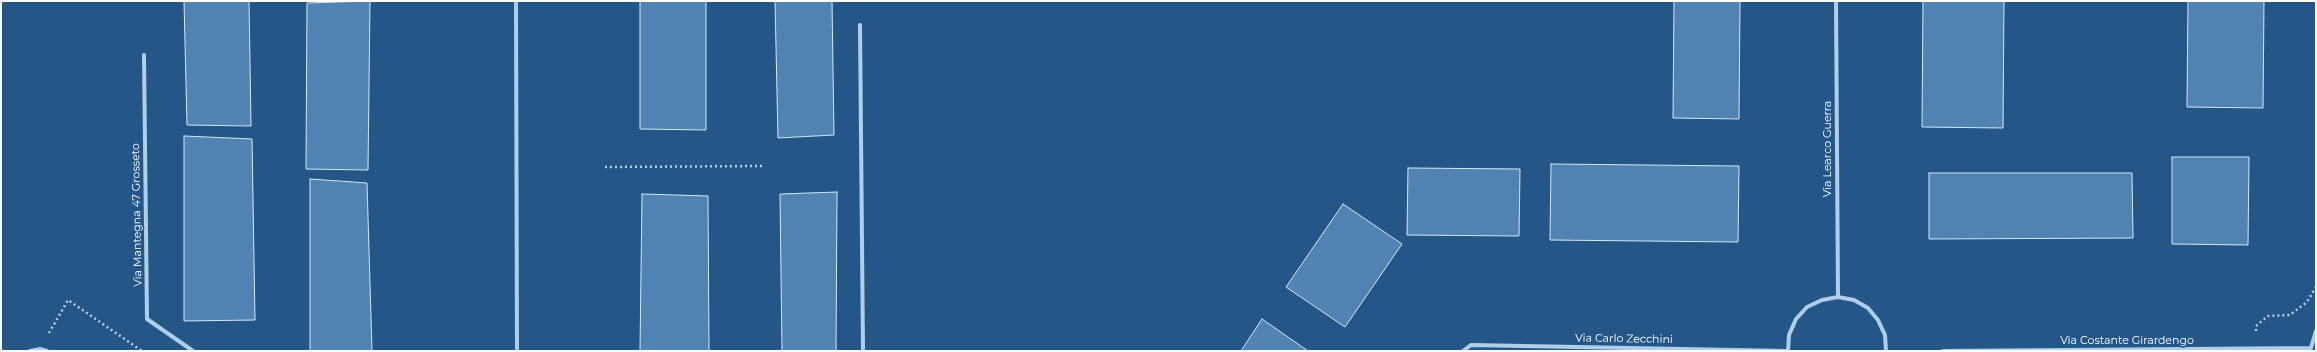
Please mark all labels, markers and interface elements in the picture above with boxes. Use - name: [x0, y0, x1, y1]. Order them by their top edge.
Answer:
- street label: Via Learco Guerra: [1821, 101, 1835, 197]
- street label: Via Mantegna 47 Grosseto: [129, 143, 145, 287]
- street label: Via Carlo Zecchini: [1575, 332, 1673, 346]
- street label: Via Costante Girardengo: [2060, 334, 2194, 348]

